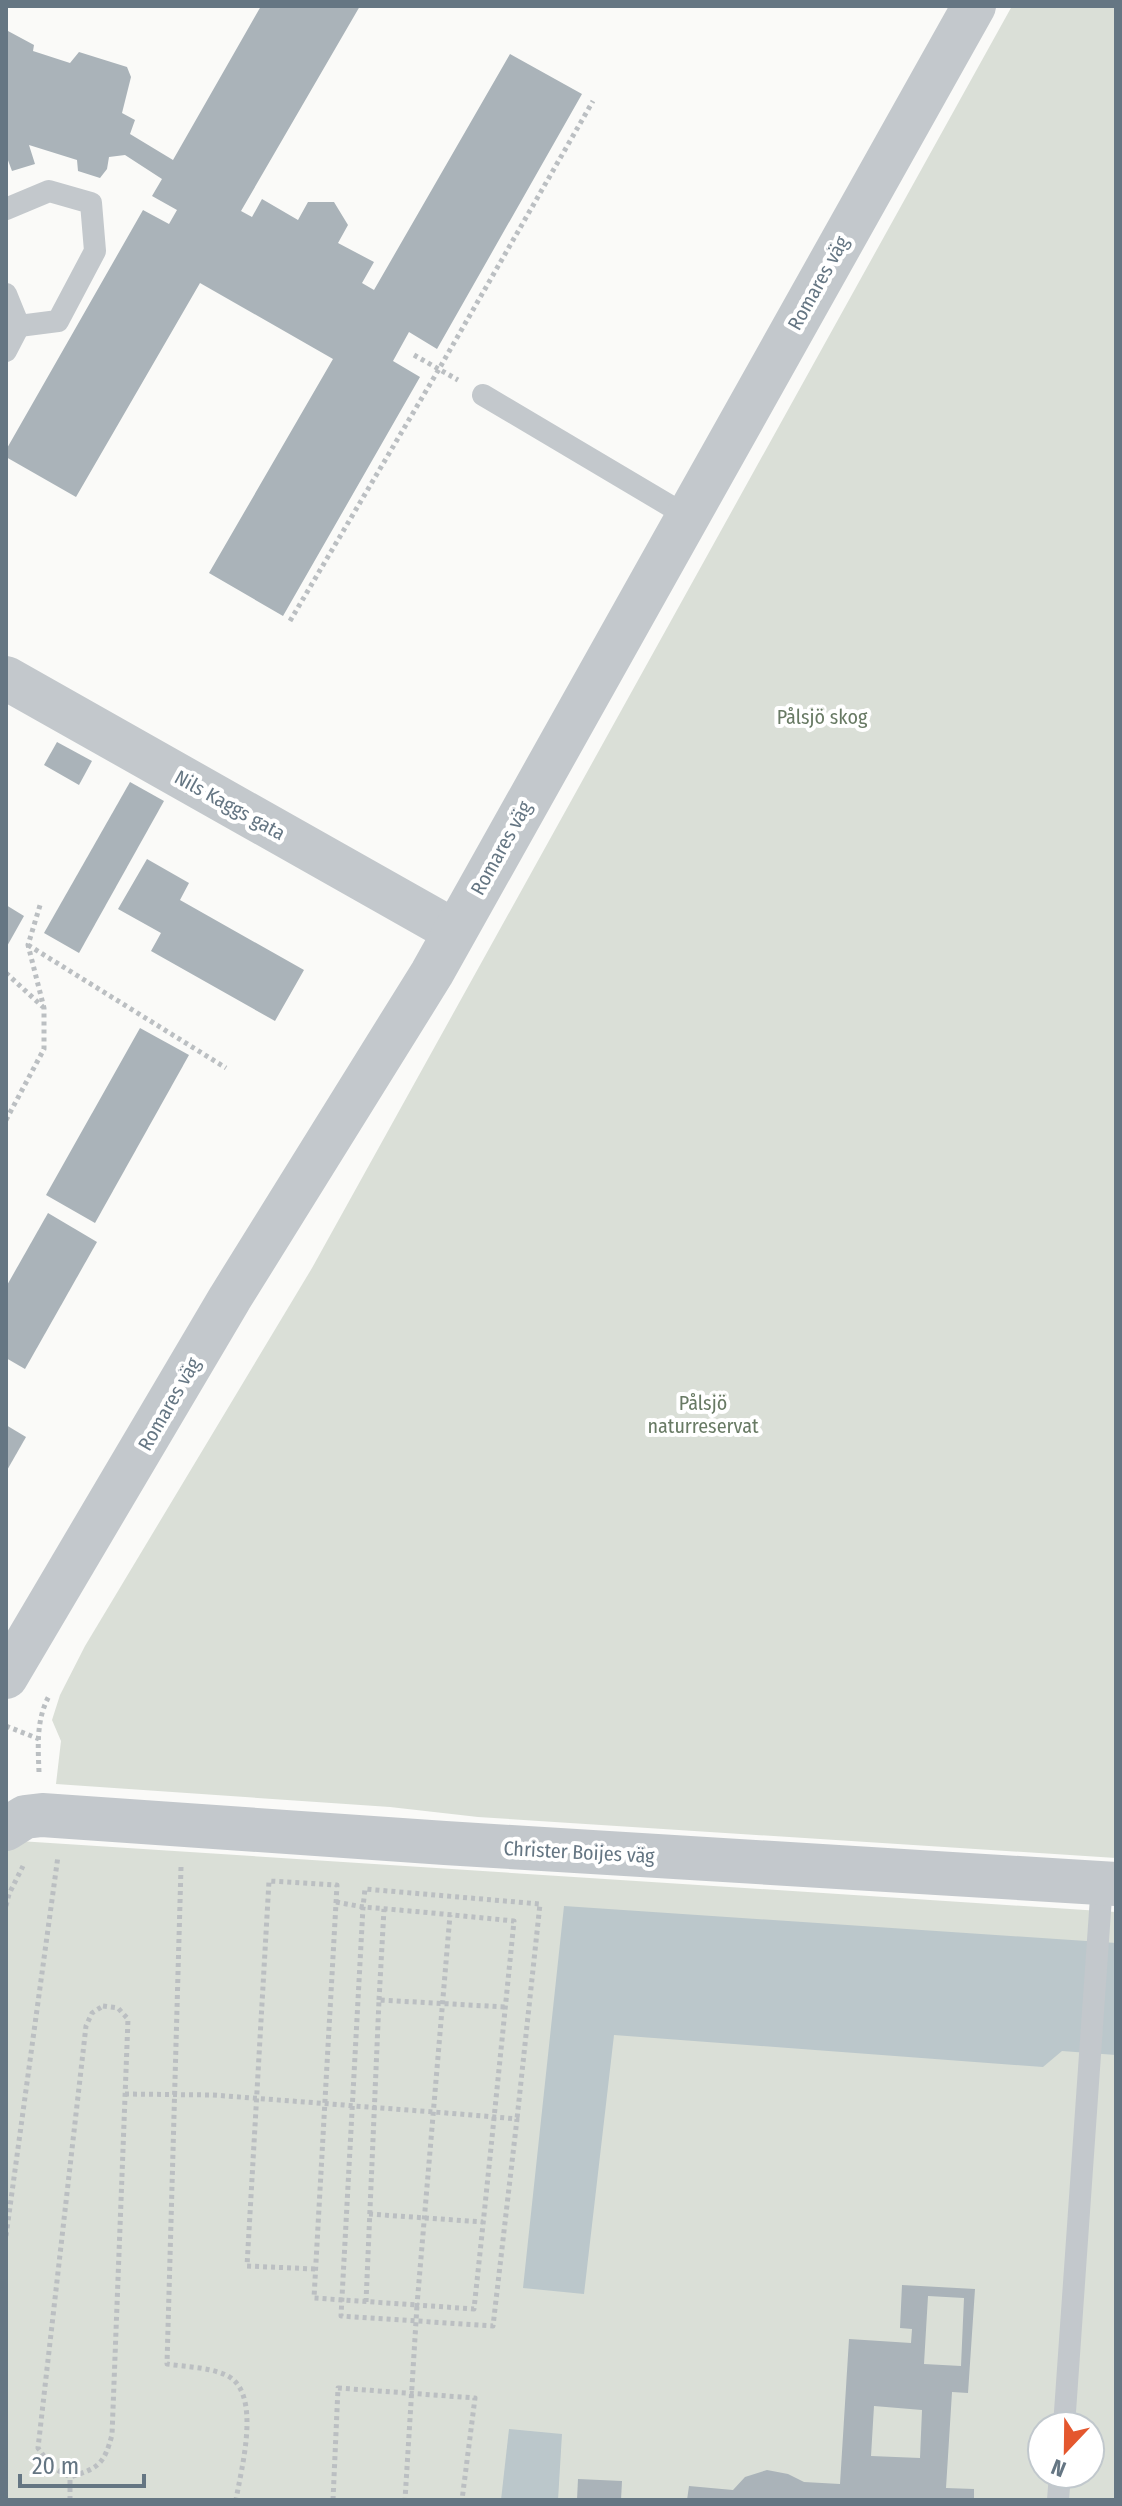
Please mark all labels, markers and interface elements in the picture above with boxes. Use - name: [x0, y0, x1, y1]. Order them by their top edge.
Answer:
- street label: Romares väg: [782, 231, 854, 334]
- park label: Pålsjö skog: [777, 705, 868, 729]
- street label: Nils Kaggs gata: [171, 765, 289, 845]
- street label: Romares väg: [465, 796, 537, 899]
- street label: Romares väg: [133, 1353, 206, 1455]
- park label: Pålsjö naturreservat: [648, 1391, 759, 1438]
- street label: Christer Boijes väg: [503, 1836, 656, 1868]
- north arrow: [1026, 2410, 1106, 2490]
- scale bar: [20, 2438, 144, 2488]
- text: 20 m: [32, 2452, 79, 2480]
- text: N: [1048, 2453, 1070, 2483]

